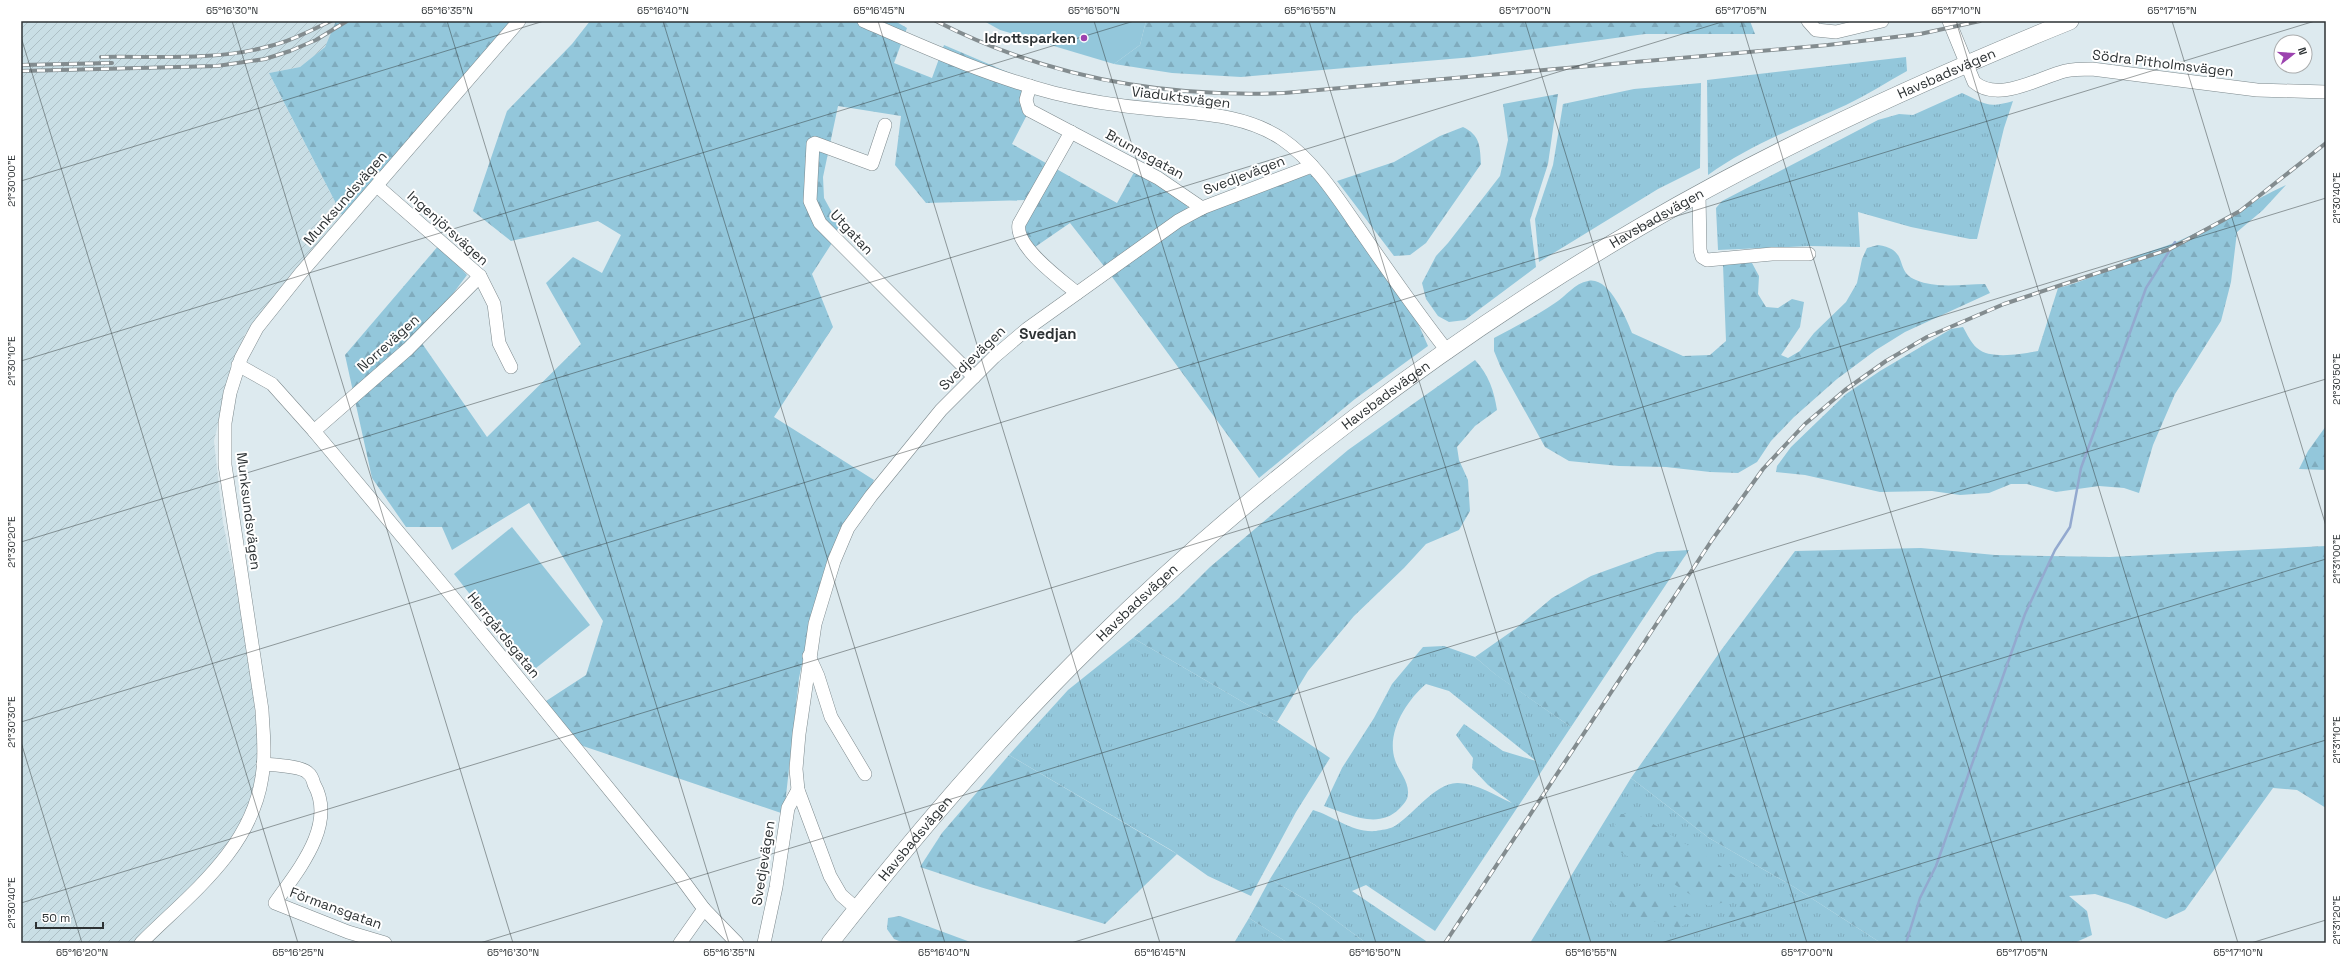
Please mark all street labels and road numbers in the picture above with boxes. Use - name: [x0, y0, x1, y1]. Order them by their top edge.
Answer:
- street label: Havsbadsvägen: [1894, 44, 1998, 103]
- street label: Södra Pitholmsvägen: [2091, 45, 2235, 81]
- street label: Viaduktsvägen: [1130, 82, 1232, 112]
- street label: Brunnsgatan: [1102, 125, 1188, 183]
- street label: Munksundsvägen: [299, 147, 391, 249]
- street label: Svedjevägen: [1201, 151, 1287, 199]
- street label: Havsbadsvägen: [1606, 184, 1707, 252]
- street label: Ingenjörsvägen: [404, 187, 492, 269]
- street label: Utgatan: [827, 206, 877, 258]
- street label: Norrevägen: [353, 310, 423, 376]
- street label: Svedjevägen: [935, 322, 1009, 394]
- street label: Havsbadsvägen: [1338, 356, 1433, 434]
- street label: Munksundsvägen: [233, 451, 265, 571]
- street label: Havsbadsvägen: [1092, 560, 1181, 645]
- street label: Herrgårdsgatan: [464, 588, 544, 682]
- street label: Havsbadsvägen: [874, 792, 956, 884]
- street label: Svedjevägen: [747, 819, 779, 907]
- street label: Förmansgatan: [287, 883, 385, 933]

